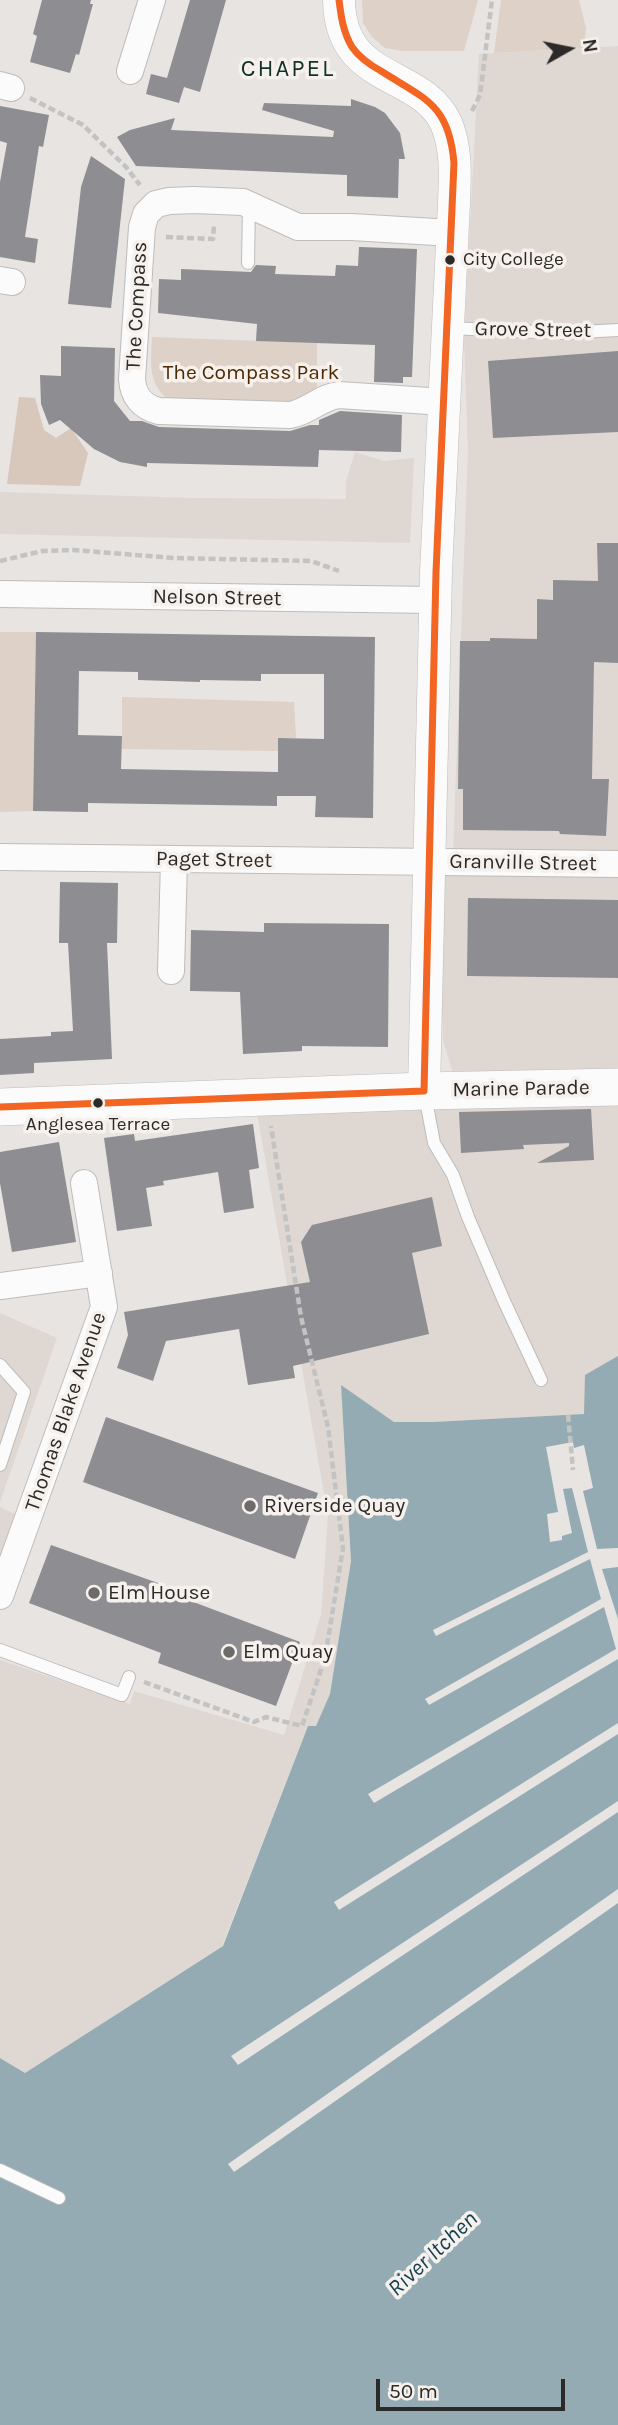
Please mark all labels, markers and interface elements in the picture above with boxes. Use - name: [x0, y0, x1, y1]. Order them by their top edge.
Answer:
- north arrow: [534, 14, 604, 84]
- text: N: [578, 37, 602, 54]
- district label: CHAPEL: [241, 55, 335, 83]
- street label: The Compass: [121, 241, 153, 371]
- place label: City College: [463, 249, 564, 271]
- marker: City College: [443, 253, 457, 267]
- street label: Grove Street: [475, 316, 591, 344]
- park label: The Compass Park: [163, 360, 339, 386]
- street label: Nelson Street: [152, 584, 282, 612]
- street label: Paget Street: [156, 846, 272, 874]
- street label: Granville Street: [449, 849, 597, 877]
- street label: Marine Parade: [452, 1075, 590, 1103]
- marker: Anglesea Terrace: [91, 1096, 105, 1110]
- place label: Anglesea Terrace: [26, 1114, 170, 1136]
- street label: Thomas Blake Avenue: [20, 1309, 112, 1515]
- place label: Riverside Quay: [264, 1493, 405, 1519]
- marker: Riverside Quay: [242, 1498, 258, 1514]
- place label: Elm House: [108, 1580, 210, 1606]
- marker: Elm House: [86, 1585, 102, 1601]
- place label: Elm Quay: [243, 1639, 333, 1665]
- marker: Elm Quay: [221, 1644, 237, 1660]
- water label: River Itchen: [382, 2206, 484, 2302]
- scale bar: [380, 2366, 569, 2410]
- text: 50 m: [389, 2379, 438, 2403]

